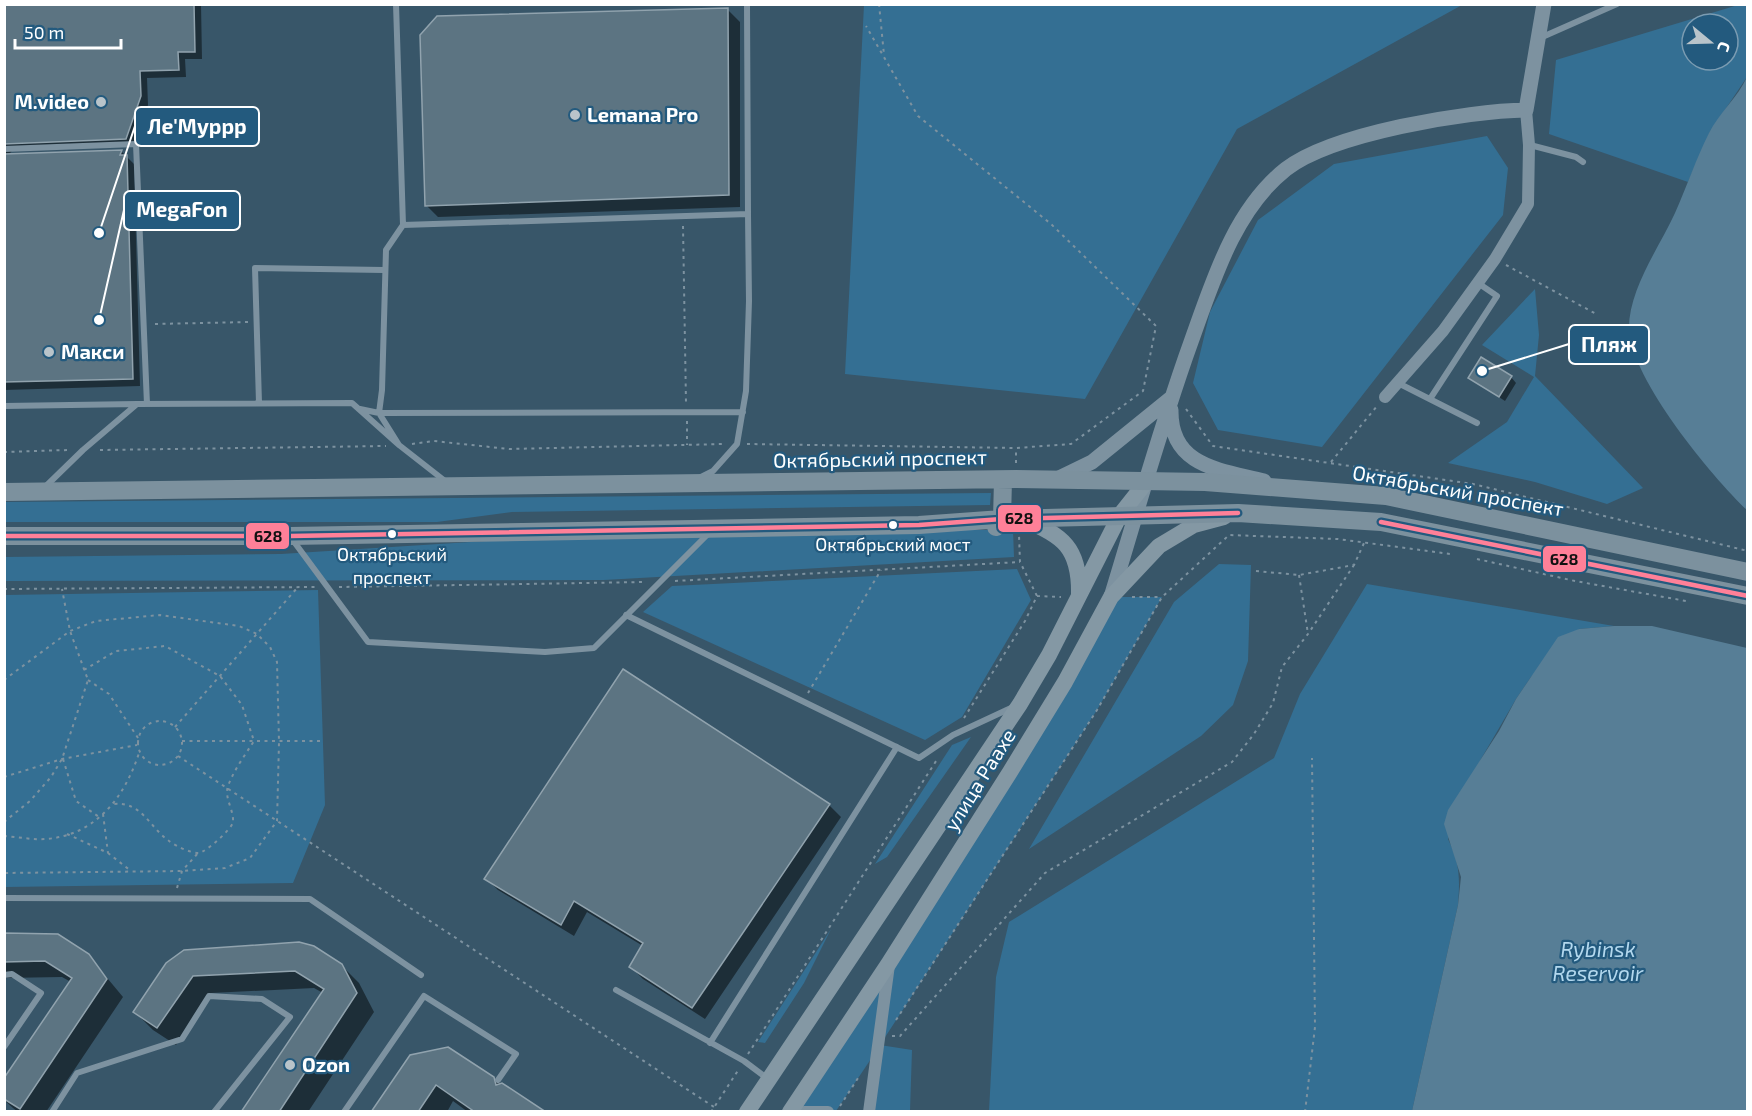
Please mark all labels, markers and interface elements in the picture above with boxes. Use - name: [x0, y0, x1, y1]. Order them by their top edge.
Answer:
- scale bar: [15, 12, 122, 50]
- north arrow: [1680, 12, 1740, 72]
- text: 50 m: [24, 21, 64, 43]
- text: С: [1714, 39, 1735, 55]
- place label: M.video: [15, 89, 89, 113]
- marker: M.video: [94, 95, 108, 109]
- place label: Lemana Pro: [587, 102, 698, 126]
- callout: Ле'Муррр: [135, 107, 259, 146]
- marker: Lemana Pro: [568, 108, 582, 122]
- text: Ле'Муррр: [147, 113, 247, 138]
- callout: MegaFon: [124, 191, 240, 230]
- text: MegaFon: [136, 196, 228, 221]
- callout: Пляж: [1569, 325, 1649, 364]
- text: Пляж: [1581, 331, 1637, 356]
- place label: Макси: [61, 339, 124, 363]
- marker: Макси: [42, 345, 56, 359]
- street label: Октябрьский проспект: [773, 444, 987, 472]
- street label: Октябрьский проспект: [1351, 460, 1566, 520]
- line badge: 628: [997, 504, 1042, 533]
- text: 628: [1005, 508, 1033, 527]
- marker: Октябрьский мост: [887, 519, 899, 531]
- line badge: 628: [245, 522, 290, 550]
- text: 628: [254, 526, 282, 545]
- marker: Октябрьский проспект: [386, 528, 398, 540]
- place label: Октябрьский мост: [815, 533, 971, 555]
- place label: Октябрьский проспект: [337, 543, 447, 588]
- line badge: 628: [1542, 545, 1587, 573]
- text: 628: [1550, 549, 1578, 568]
- street label: улица Раахе: [938, 724, 1021, 835]
- water label: Rybinsk Reservoir: [1553, 936, 1644, 985]
- place label: Ozon: [302, 1052, 350, 1076]
- marker: Ozon: [283, 1058, 297, 1072]

